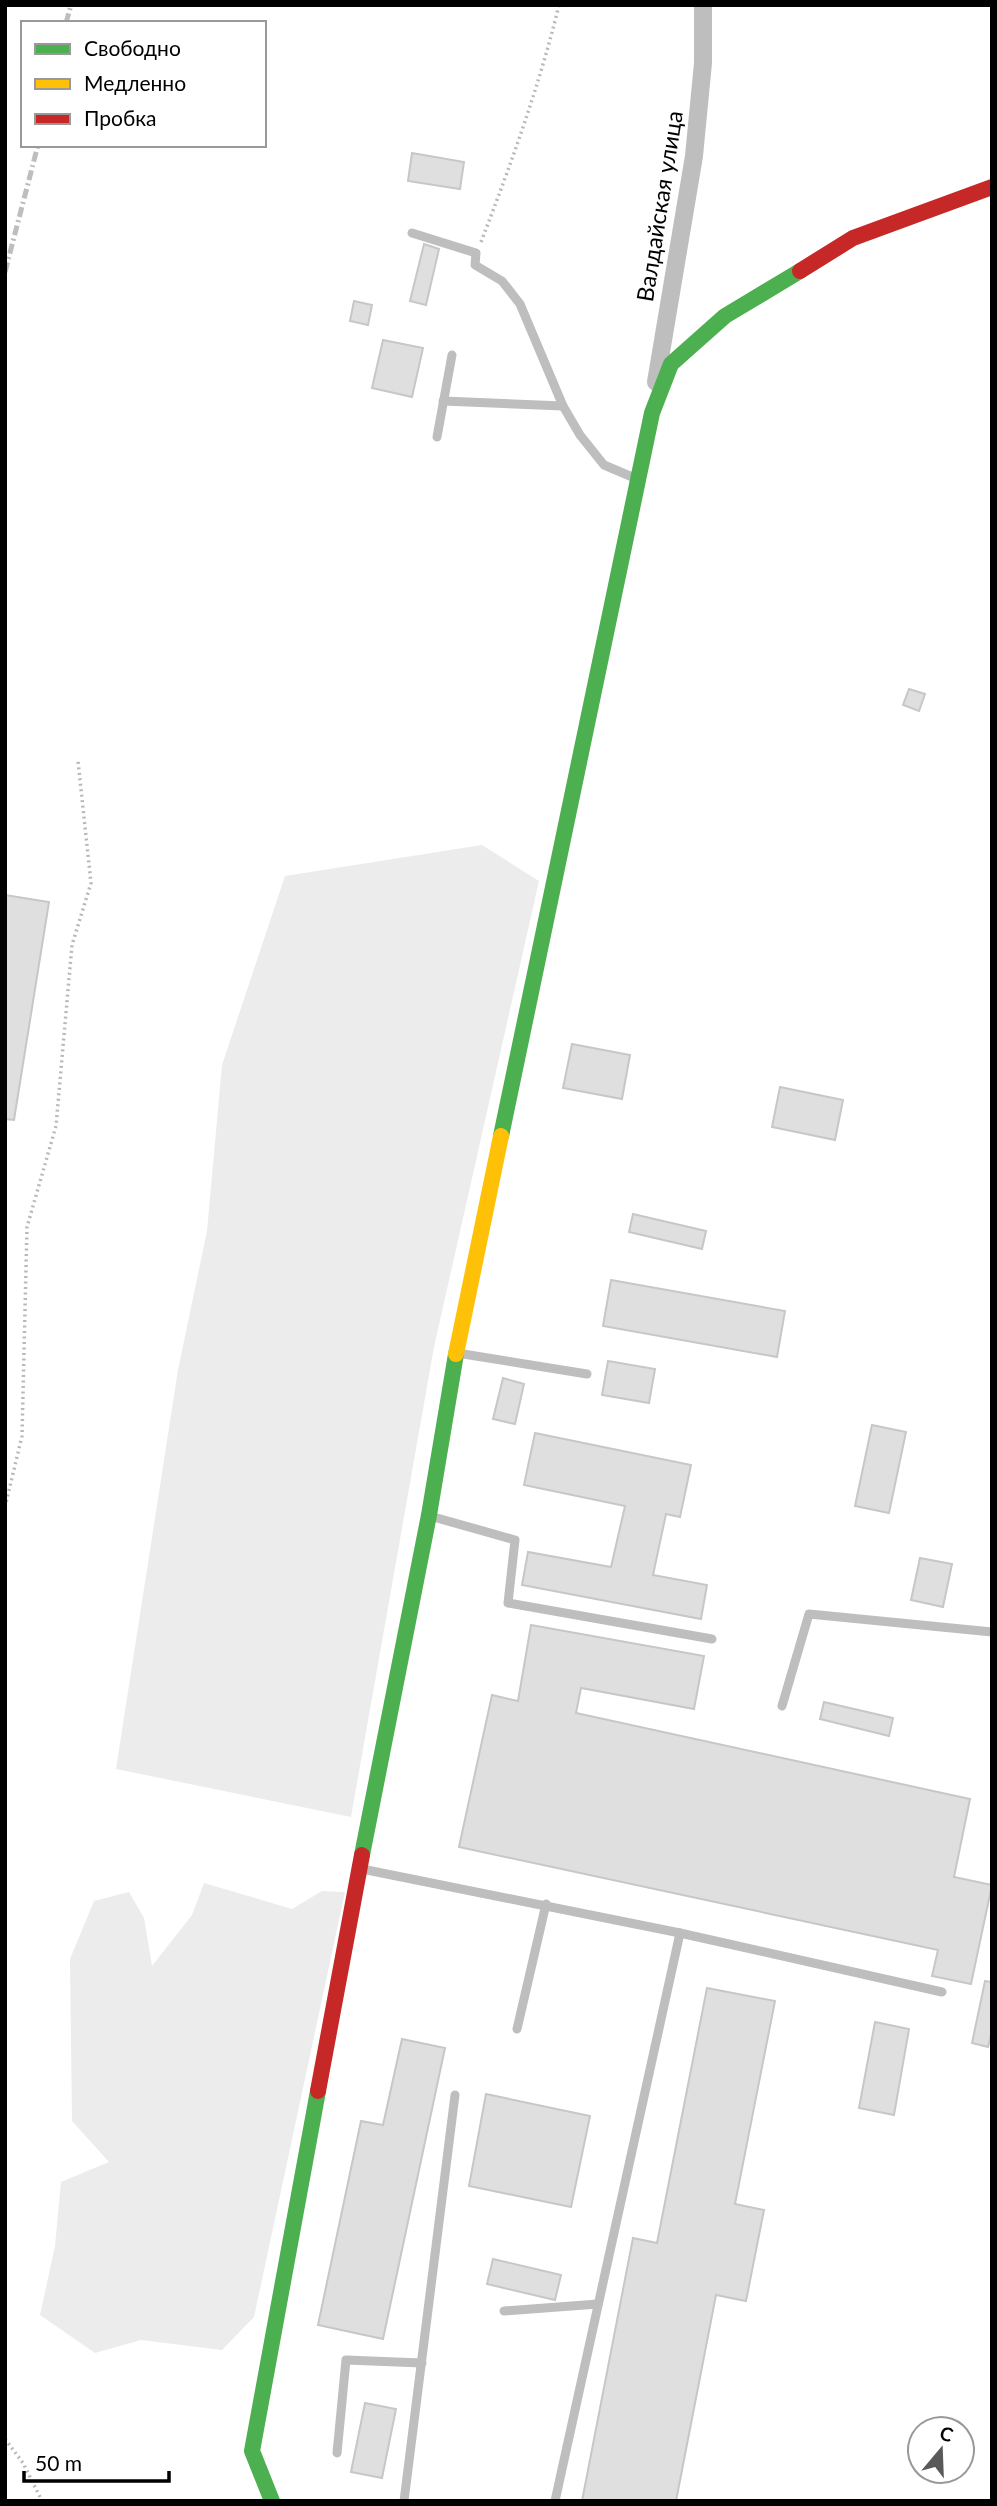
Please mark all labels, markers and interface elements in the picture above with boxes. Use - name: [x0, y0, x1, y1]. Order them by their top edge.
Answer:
- legend: [21, 21, 266, 147]
- text: Свободно: [84, 35, 181, 60]
- text: Медленно: [84, 70, 186, 95]
- text: Пробка: [84, 105, 157, 130]
- street label: Валдайская улица: [630, 109, 688, 303]
- north arrow: [906, 2415, 976, 2485]
- text: С: [937, 2421, 957, 2447]
- scale bar: [24, 2440, 170, 2484]
- text: 50 m: [35, 2450, 82, 2475]

